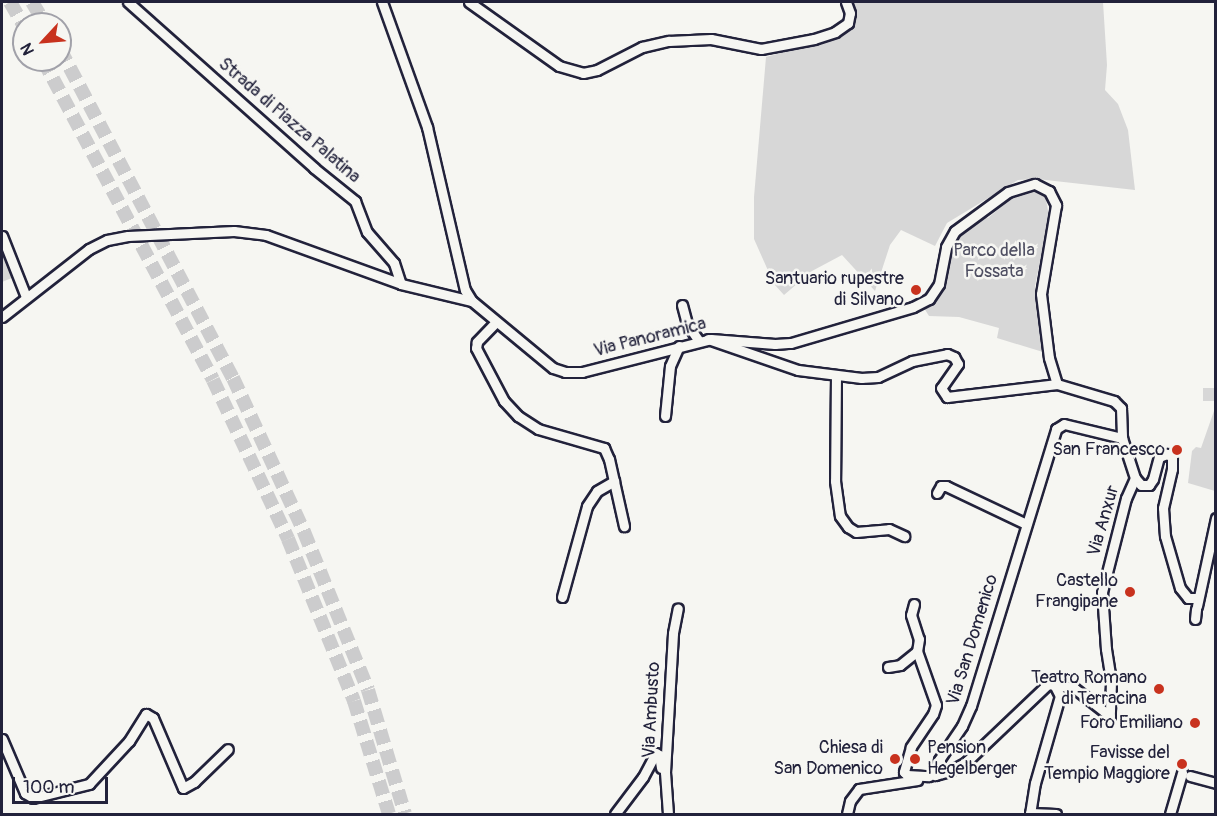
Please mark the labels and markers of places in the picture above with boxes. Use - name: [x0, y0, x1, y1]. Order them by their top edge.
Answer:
- place label: Santuario rupestre di Silvano: [765, 269, 904, 312]
- marker: Santuario rupestre di Silvano: [909, 283, 923, 297]
- place label: San Francesco: [1052, 439, 1165, 461]
- marker: San Francesco: [1170, 443, 1184, 457]
- place label: Castello Frangipane: [1035, 571, 1118, 614]
- marker: Castello Frangipane: [1123, 585, 1137, 599]
- place label: Teatro Romano di Terracina: [1031, 668, 1147, 710]
- marker: Teatro Romano di Terracina: [1152, 682, 1166, 696]
- place label: Foro Emiliano: [1080, 712, 1183, 734]
- marker: Foro Emiliano: [1188, 716, 1202, 730]
- place label: Chiesa di San Domenico: [773, 738, 883, 780]
- place label: Pension Hegelberger: [927, 738, 1017, 780]
- place label: Favisse del Tempio Maggiore: [1044, 743, 1170, 786]
- marker: Chiesa di San Domenico: [888, 752, 902, 766]
- marker: Pension Hegelberger: [908, 752, 922, 766]
- marker: Favisse del Tempio Maggiore: [1175, 757, 1189, 771]

